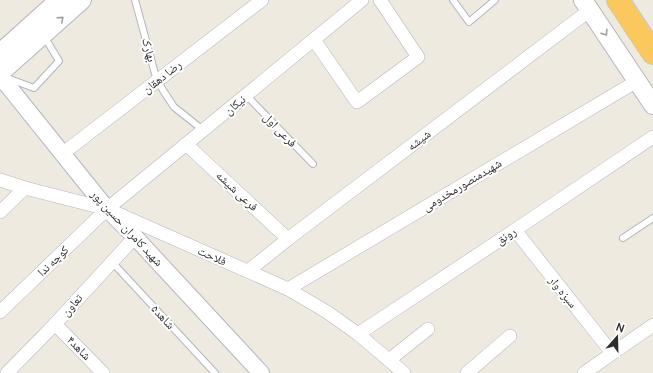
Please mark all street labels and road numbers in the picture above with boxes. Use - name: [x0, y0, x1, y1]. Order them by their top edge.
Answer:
- street label: بهارک: [138, 36, 161, 64]
- street label: رضا دهقان: [139, 56, 185, 97]
- street label: نیکان: [220, 91, 249, 119]
- street label: فرعی اول: [260, 109, 301, 151]
- street label: شیشه: [403, 125, 434, 154]
- street label: شهیدمنصورمخدومی: [419, 154, 505, 215]
- street label: فرعی شیشه: [212, 167, 262, 215]
- street label: شهید کامران حسین پور: [87, 185, 167, 270]
- street label: رونق: [492, 222, 520, 249]
- street label: کوچه ندا: [33, 241, 72, 280]
- street label: فلاحت: [195, 242, 229, 269]
- street label: سبزه وار: [545, 271, 582, 311]
- street label: تعاون: [57, 289, 87, 320]
- street label: شاهد۵: [148, 301, 179, 333]
- street label: شاهد۴: [63, 332, 95, 364]

